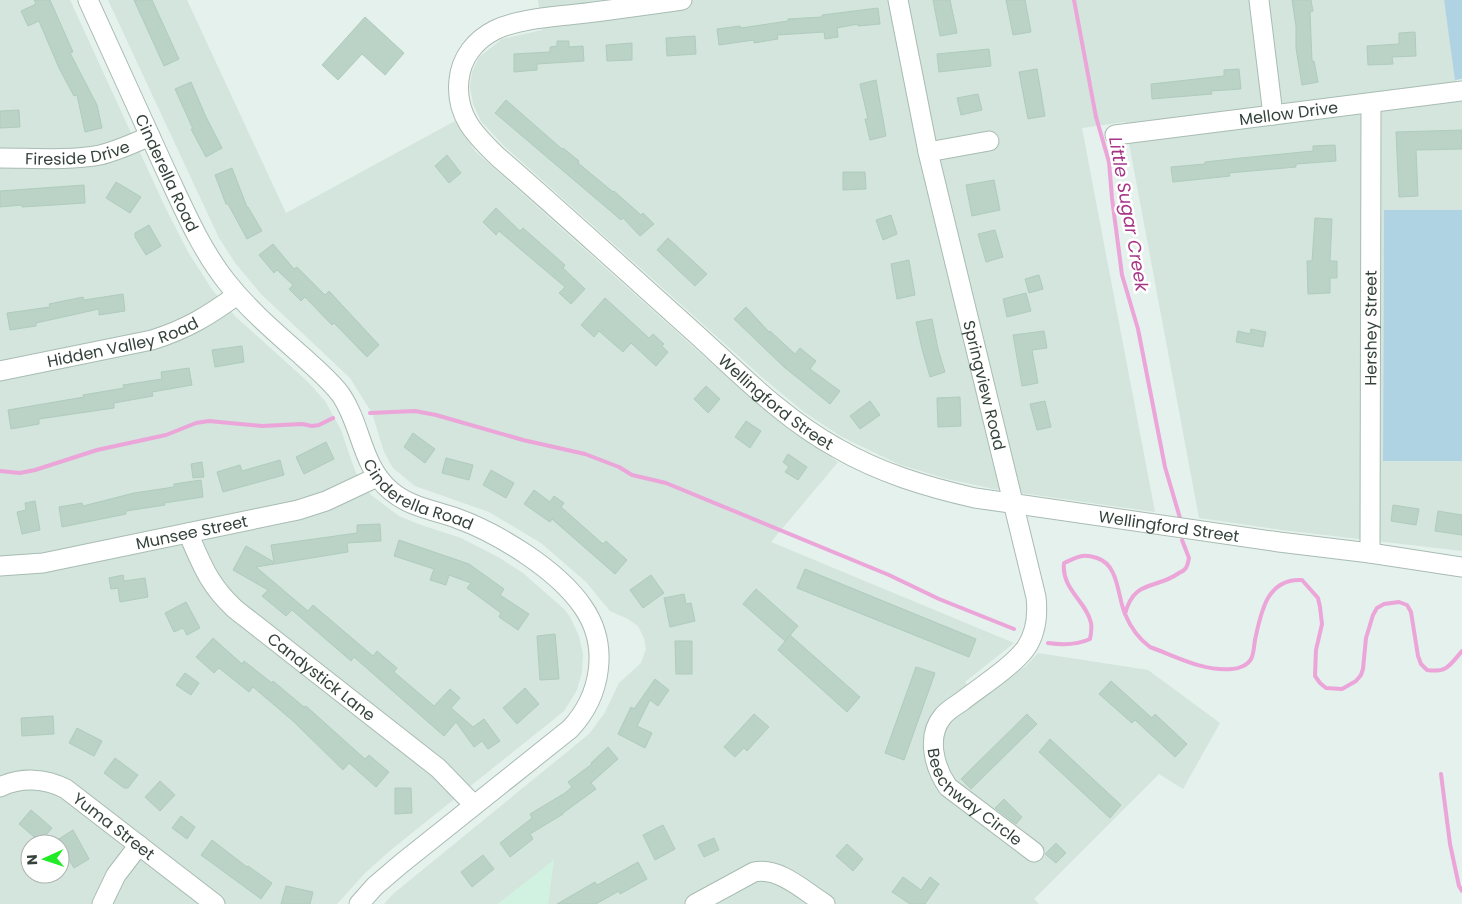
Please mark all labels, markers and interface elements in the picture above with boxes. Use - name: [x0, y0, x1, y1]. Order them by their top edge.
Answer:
- street label: Mellow Drive: [1238, 95, 1339, 131]
- street label: Cinderella Road: [130, 110, 205, 236]
- street label: Fireside Drive: [25, 135, 133, 170]
- water label: Little Sugar Creek: [1103, 135, 1155, 294]
- street label: Hershey Street: [1359, 270, 1382, 386]
- street label: Hidden Valley Road: [45, 311, 202, 373]
- street label: Springview Road: [958, 318, 1011, 453]
- street label: Wellingford Street: [713, 349, 838, 455]
- street label: Cinderella Road: [358, 455, 477, 535]
- street label: Wellingford Street: [1097, 505, 1241, 548]
- street label: Munsee Street: [134, 509, 250, 555]
- street label: Candystick Lane: [263, 627, 380, 726]
- street label: Beechway Circle: [922, 746, 1027, 851]
- street label: Yuma Street: [68, 787, 160, 865]
- north arrow: [20, 834, 70, 884]
- text: N: [22, 854, 42, 865]

